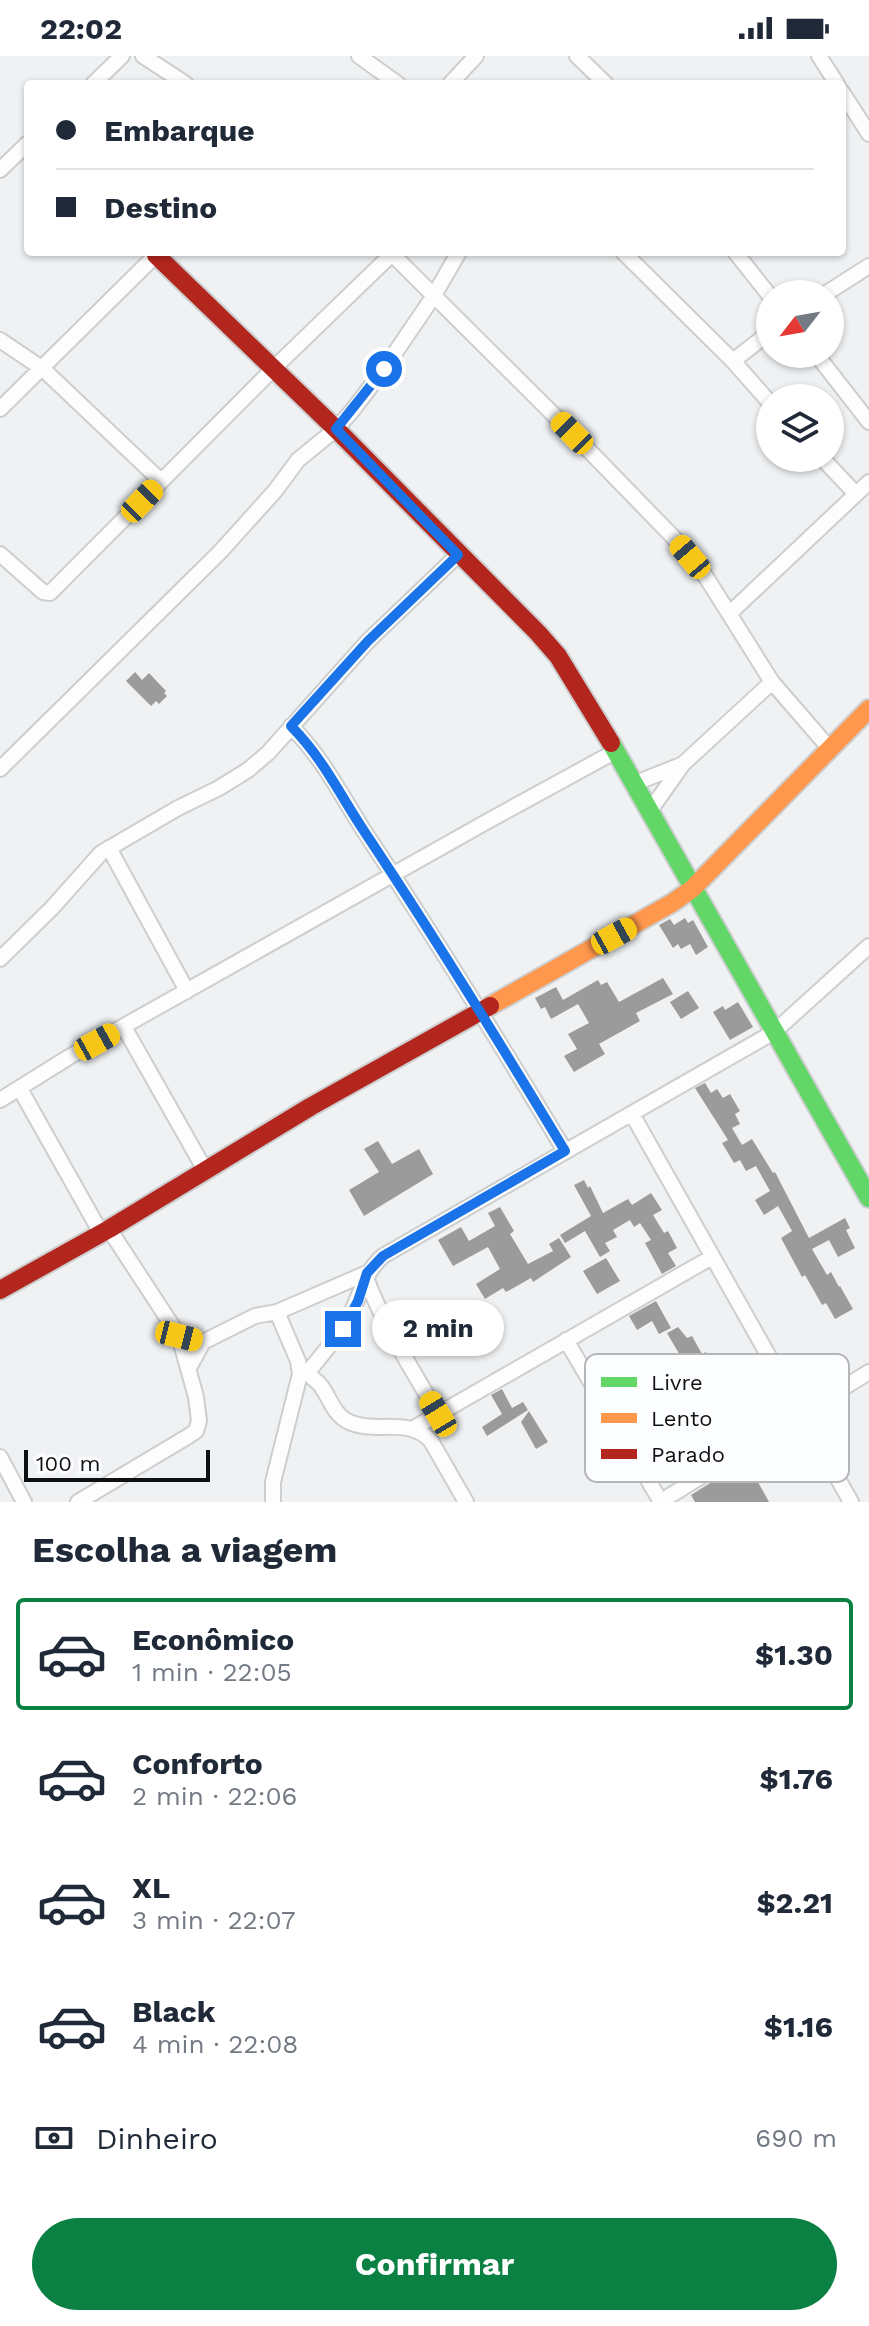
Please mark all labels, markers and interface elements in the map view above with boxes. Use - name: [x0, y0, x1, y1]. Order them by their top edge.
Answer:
- text: 22:02: [40, 11, 122, 46]
- text: Embarque: [104, 113, 255, 148]
- text: Destino: [104, 190, 217, 225]
- north arrow: [756, 280, 844, 368]
- map controls: [756, 280, 844, 472]
- route start: [366, 351, 402, 387]
- button: layers: [756, 384, 844, 472]
- car: [547, 408, 597, 458]
- car: [117, 475, 167, 527]
- car: [665, 531, 715, 583]
- car: [587, 914, 641, 958]
- car: [70, 1020, 124, 1064]
- callout: 2 min: [371, 1301, 503, 1357]
- route end: [325, 1311, 361, 1347]
- text: 2 min: [402, 1313, 474, 1343]
- car: [153, 1319, 205, 1353]
- legend: [585, 1354, 849, 1482]
- text: Livre: [651, 1370, 703, 1395]
- car: [415, 1387, 461, 1441]
- text: Lento: [651, 1406, 712, 1431]
- text: Parado: [651, 1442, 725, 1467]
- scale bar: [24, 1446, 210, 1482]
- text: 100 m: [36, 1451, 100, 1476]
- text: Escolha a viagem: [32, 1529, 337, 1571]
- icon: car: [36, 1618, 108, 1690]
- text: Econômico: [132, 1622, 294, 1657]
- text: $1.30: [755, 1637, 833, 1672]
- text: 1 min · 22:05: [132, 1657, 292, 1687]
- icon: car: [36, 1742, 108, 1814]
- text: Conforto: [132, 1746, 263, 1781]
- text: $1.76: [760, 1761, 833, 1796]
- text: 2 min · 22:06: [132, 1781, 297, 1811]
- icon: car: [36, 1866, 108, 1938]
- text: XL: [132, 1870, 170, 1905]
- text: $2.21: [756, 1885, 833, 1920]
- text: 3 min · 22:07: [132, 1905, 296, 1935]
- icon: car: [36, 1990, 108, 2062]
- text: Black: [132, 1994, 216, 2029]
- text: $1.16: [764, 2009, 833, 2044]
- text: 4 min · 22:08: [132, 2029, 298, 2059]
- icon: cash: [32, 2116, 76, 2160]
- text: Dinheiro: [96, 2121, 218, 2156]
- text: 690 m: [755, 2123, 837, 2153]
- button: Confirmar: [32, 2218, 837, 2310]

